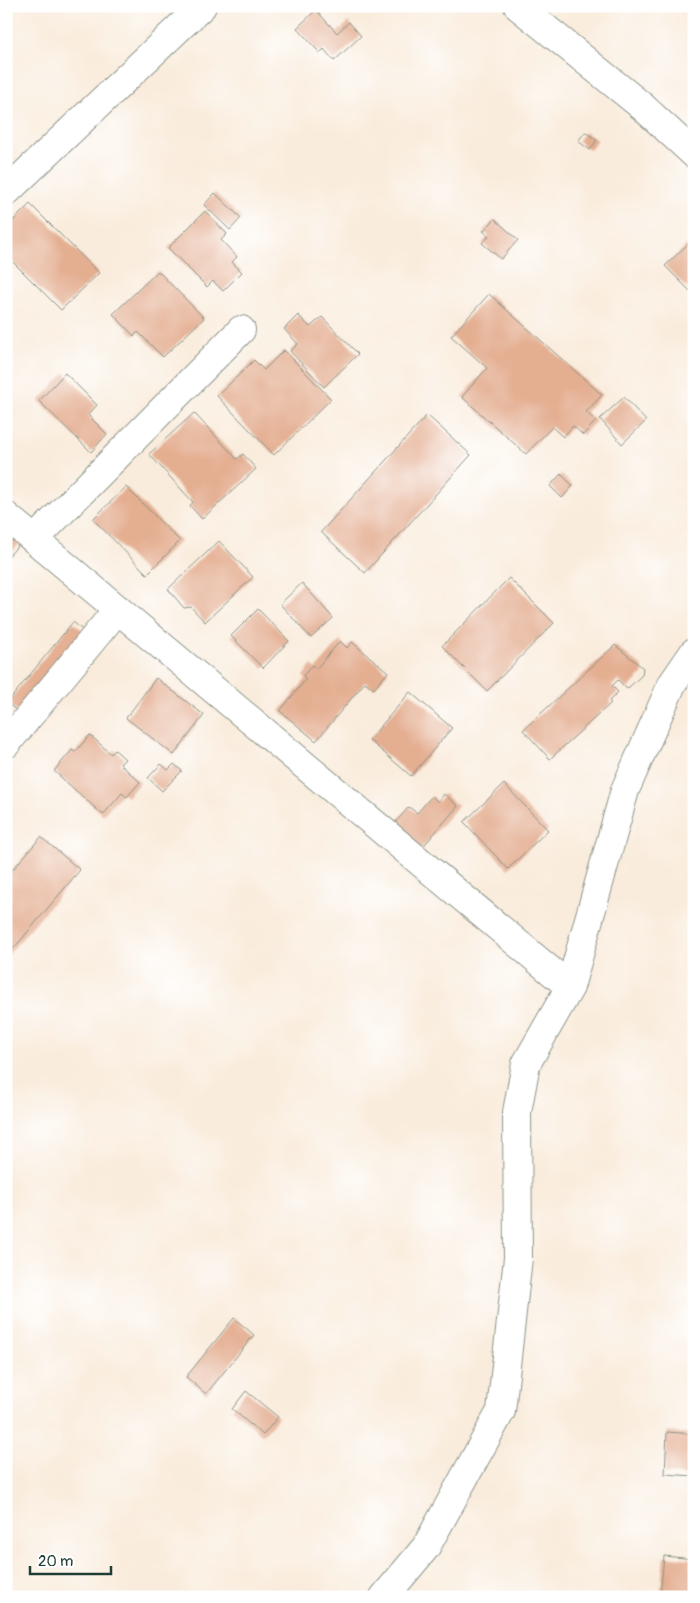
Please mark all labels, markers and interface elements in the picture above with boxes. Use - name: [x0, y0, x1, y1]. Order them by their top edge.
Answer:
- scale bar: [30, 1543, 111, 1575]
- text: 20 m: [38, 1552, 73, 1571]

